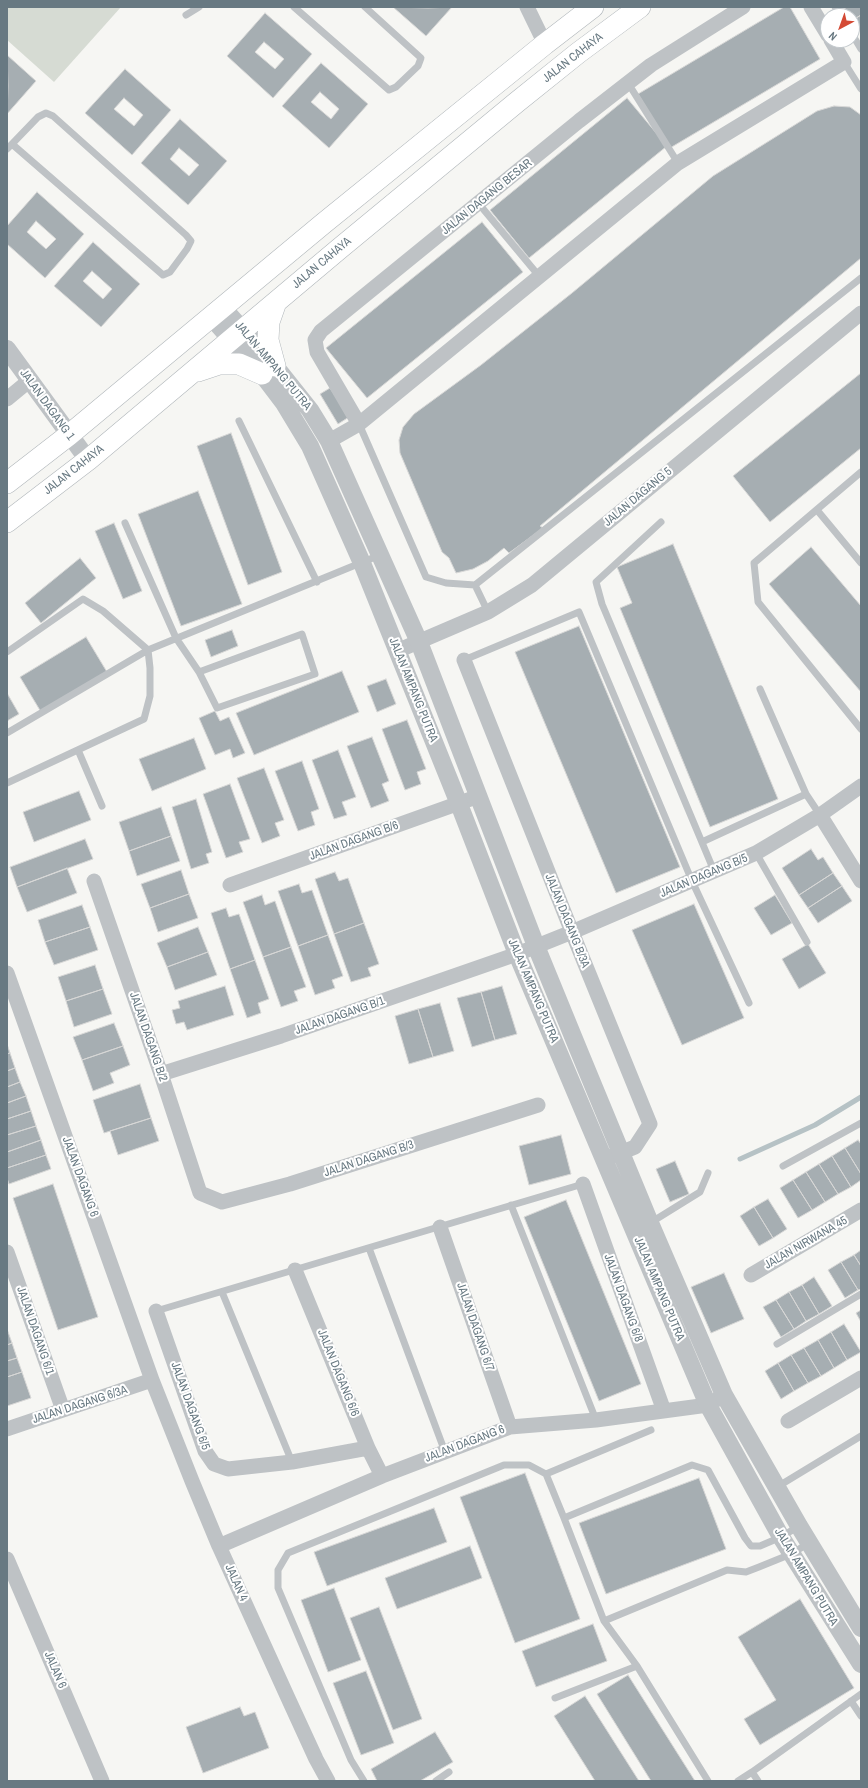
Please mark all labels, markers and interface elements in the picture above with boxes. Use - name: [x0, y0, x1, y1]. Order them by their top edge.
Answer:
- north arrow: [820, 8, 860, 48]
- text: N: [826, 29, 840, 44]
- street label: JALAN CAHAYA: [540, 30, 606, 86]
- street label: JALAN DAGANG BESAR: [439, 156, 535, 238]
- street label: JALAN CAHAYA: [290, 234, 354, 292]
- street label: JALAN AMPANG PUTRA: [232, 319, 314, 413]
- street label: JALAN DAGANG 1: [16, 367, 78, 443]
- street label: JALAN CAHAYA: [41, 442, 107, 498]
- street label: JALAN DAGANG 5: [601, 464, 675, 530]
- street label: JALAN AMPANG PUTRA: [385, 636, 441, 744]
- street label: JALAN DAGANG B/6: [308, 818, 400, 864]
- street label: JALAN DAGANG B/5: [658, 851, 750, 901]
- street label: JALAN DAGANG B/3A: [542, 872, 592, 970]
- street label: JALAN AMPANG PUTRA: [505, 937, 561, 1045]
- street label: JALAN DAGANG B/2: [126, 990, 170, 1084]
- street label: JALAN DAGANG B/1: [293, 994, 387, 1038]
- street label: JALAN DAGANG 6: [59, 1135, 101, 1219]
- street label: JALAN DAGANG B/3: [322, 1138, 416, 1180]
- street label: JALAN NIRWANA 45: [762, 1214, 850, 1272]
- street label: JALAN AMPANG PUTRA: [631, 1235, 687, 1343]
- street label: JALAN DAGANG 6/8: [600, 1252, 646, 1344]
- street label: JALAN DAGANG 6/7: [453, 1281, 497, 1373]
- street label: JALAN DAGANG 6/1: [13, 1285, 57, 1377]
- street label: JALAN DAGANG 6/6: [314, 1327, 362, 1419]
- street label: JALAN DAGANG 6/5: [167, 1360, 213, 1452]
- street label: JALAN DAGANG 6/3A: [31, 1383, 129, 1427]
- street label: JALAN DAGANG 6: [423, 1422, 507, 1466]
- street label: JALAN AMPANG PUTRA: [771, 1526, 841, 1628]
- street label: JALAN 4: [222, 1562, 250, 1604]
- street label: JALAN 6: [41, 1649, 69, 1691]

